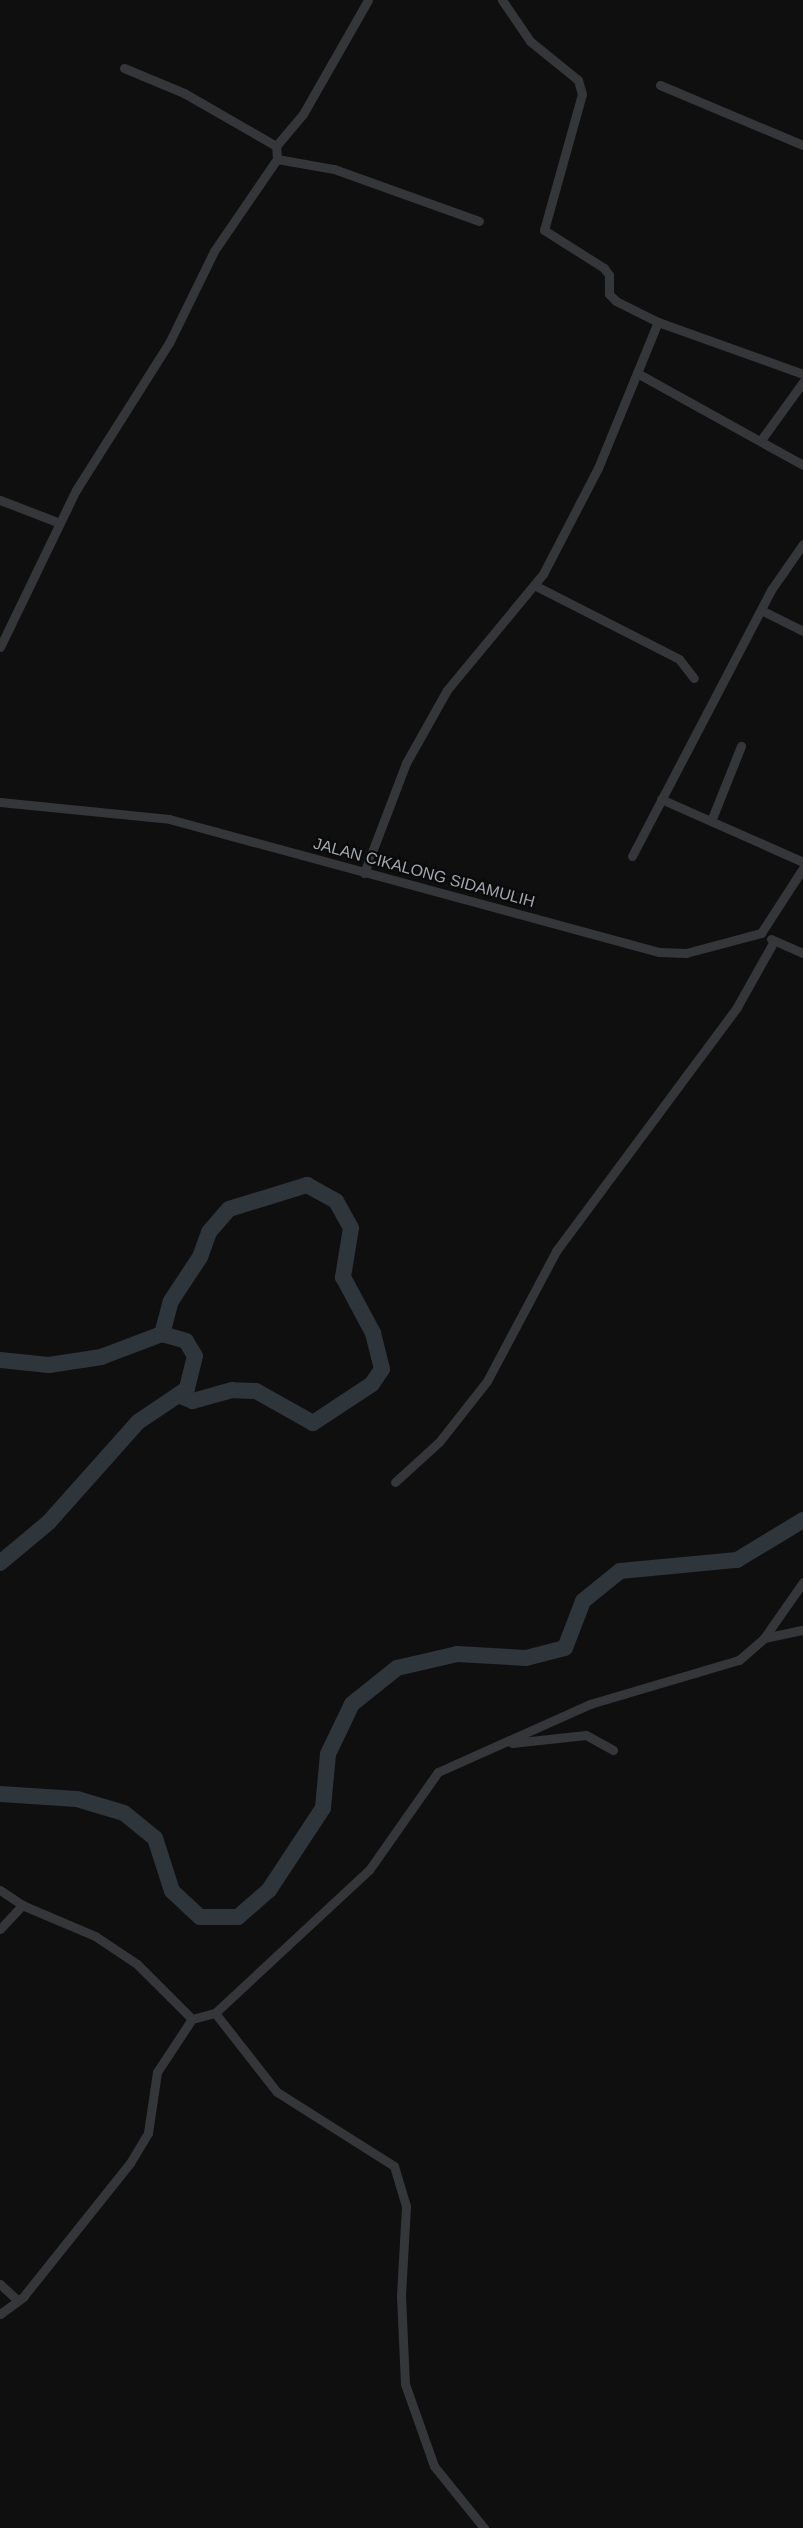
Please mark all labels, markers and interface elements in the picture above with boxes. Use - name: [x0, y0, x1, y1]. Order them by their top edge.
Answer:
- street label: JALAN CIKALONG SIDAMULIH: [311, 834, 537, 912]

